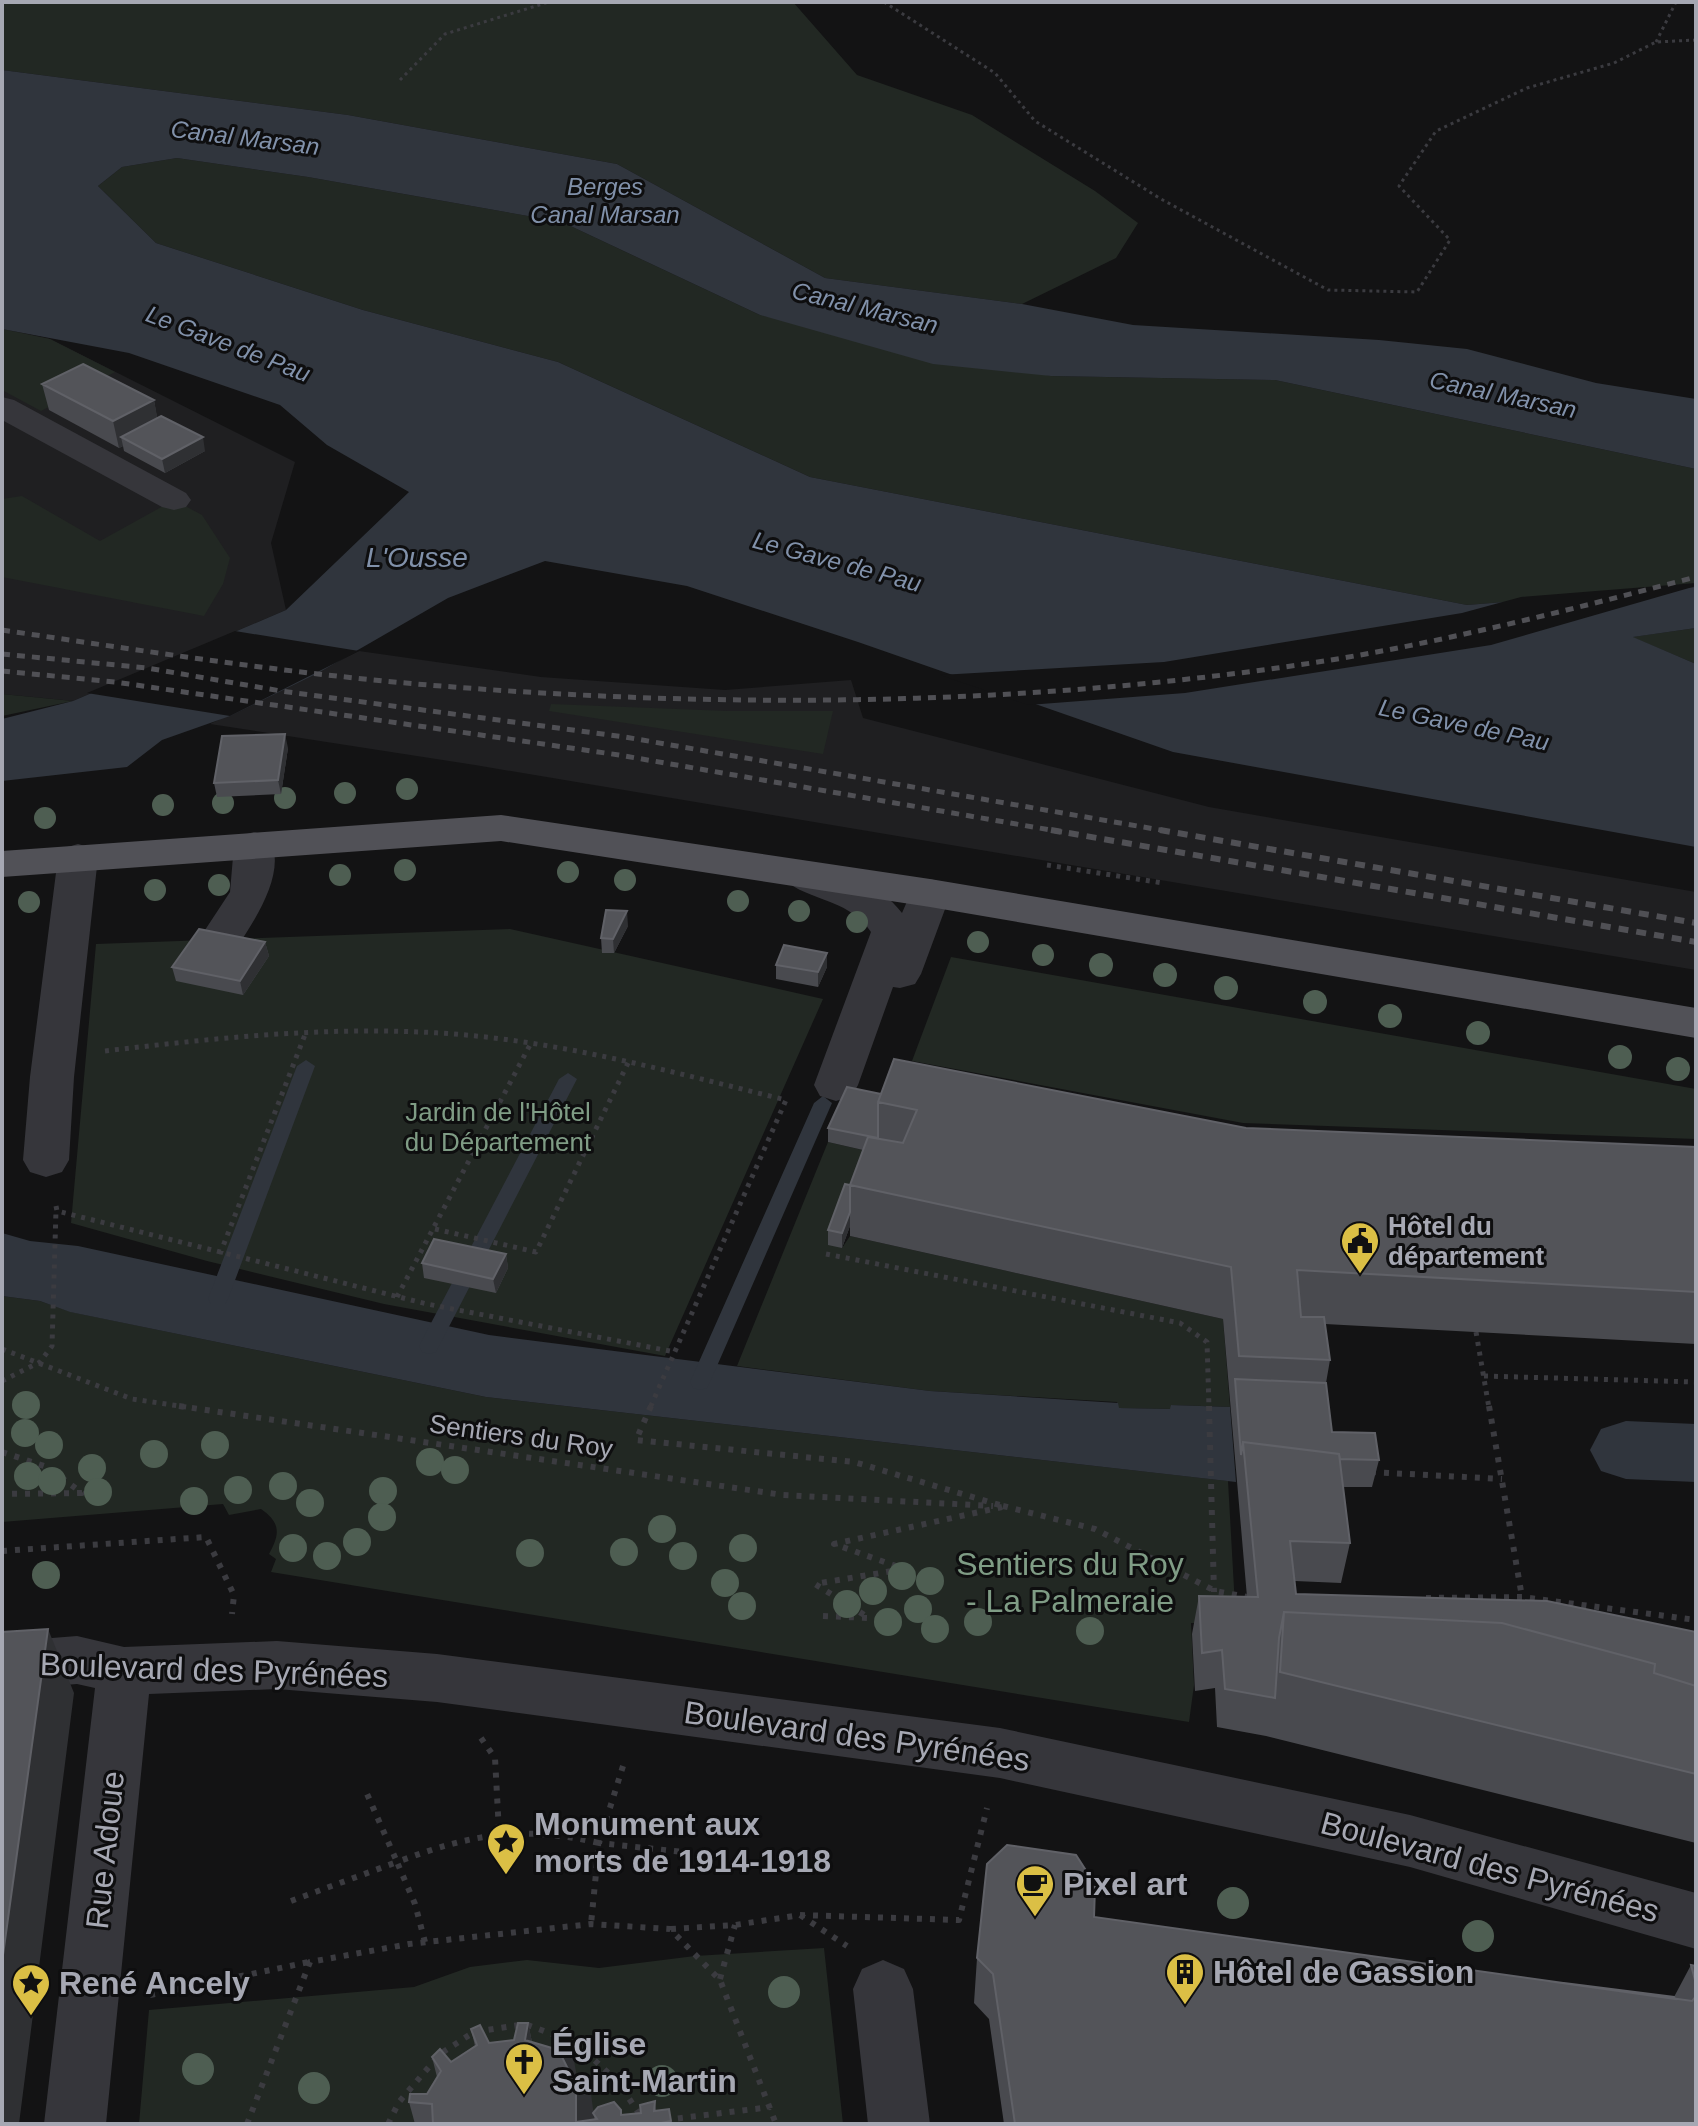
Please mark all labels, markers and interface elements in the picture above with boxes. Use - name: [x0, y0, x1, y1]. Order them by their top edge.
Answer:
- water label: Canal Marsan: [169, 115, 321, 160]
- water label: Berges Canal Marsan: [530, 173, 680, 228]
- water label: Canal Marsan: [789, 276, 941, 339]
- water label: Le Gave de Pau: [142, 300, 314, 387]
- water label: Canal Marsan: [1427, 366, 1579, 423]
- water label: Le Gave de Pau: [750, 526, 924, 597]
- water label: L'Ousse: [366, 542, 468, 573]
- water label: Le Gave de Pau: [1376, 693, 1552, 756]
- park label: Jardin de l'Hôtel du Département: [405, 1097, 592, 1157]
- place label: Hôtel du département: [1388, 1211, 1544, 1271]
- public building icon: Hôtel du département: [1339, 1220, 1381, 1275]
- street label: Sentiers du Roy: [427, 1408, 615, 1464]
- park label: Sentiers du Roy - La Palmeraie: [956, 1546, 1184, 1619]
- street label: Boulevard des Pyrénées: [39, 1646, 389, 1694]
- street label: Boulevard des Pyrénées: [682, 1694, 1032, 1778]
- street label: Rue Adoue: [79, 1769, 131, 1931]
- street label: Boulevard des Pyrénées: [1317, 1804, 1663, 1930]
- place label: Monument aux morts de 1914-1918: [534, 1806, 831, 1879]
- place icon: Monument aux morts de 1914-1918: [485, 1821, 527, 1876]
- cafe icon: Pixel art: [1014, 1863, 1056, 1918]
- place label: Pixel art: [1063, 1866, 1188, 1902]
- building icon: Hôtel de Gassion: [1164, 1951, 1206, 2006]
- place label: Hôtel de Gassion: [1213, 1954, 1474, 1990]
- place icon: René Ancely: [10, 1962, 52, 2017]
- place label: René Ancely: [59, 1965, 250, 2001]
- place label: Église Saint-Martin: [552, 2026, 737, 2099]
- church icon: Église Saint-Martin: [503, 2041, 545, 2096]

